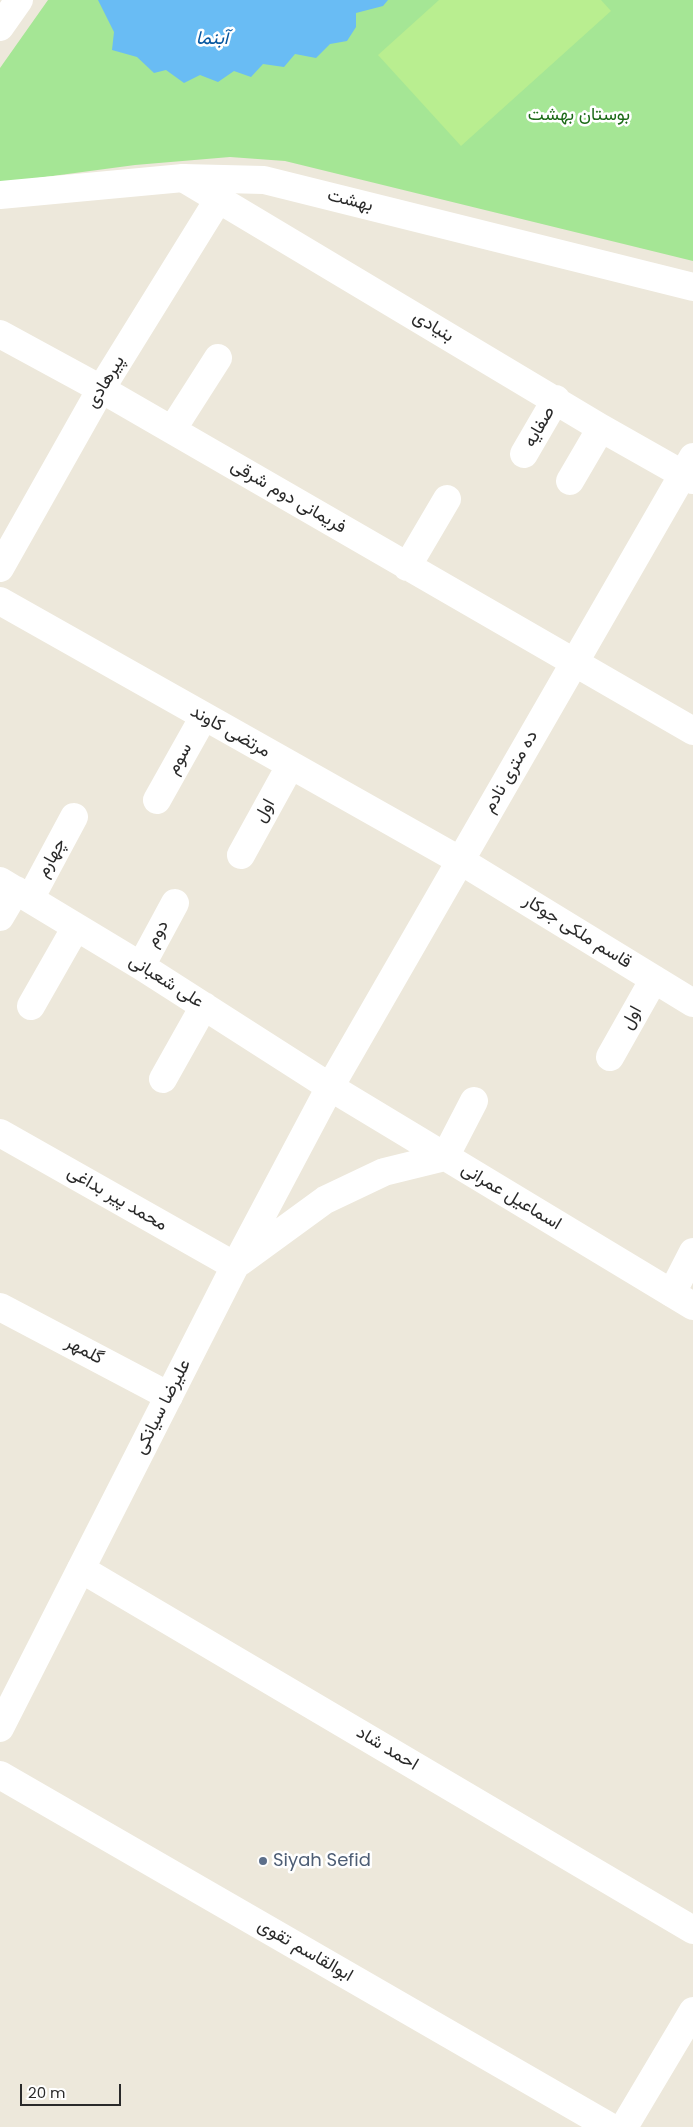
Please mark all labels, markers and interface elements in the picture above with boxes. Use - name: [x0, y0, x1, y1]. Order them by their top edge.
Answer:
- water label: آبنما: [196, 28, 228, 50]
- park label: بوستان بهشت: [528, 104, 630, 126]
- street label: بهشت: [325, 185, 375, 217]
- street label: بنیادی: [409, 306, 457, 348]
- street label: پیرهادی: [82, 352, 130, 412]
- street label: صفایه: [520, 403, 560, 451]
- street label: فریمانی دوم شرقی: [227, 455, 349, 539]
- street label: مرتضی کاوند: [186, 701, 274, 763]
- street label: ده متری نادم: [479, 727, 543, 817]
- street label: سوم: [163, 739, 197, 779]
- street label: اول: [250, 795, 280, 827]
- street label: چهارم: [33, 835, 71, 881]
- street label: قاسم ملکی جوکار: [519, 890, 635, 974]
- street label: دوم: [142, 917, 174, 951]
- street label: علی شعبانی: [125, 951, 207, 1013]
- street label: اول: [617, 1002, 647, 1034]
- street label: اسماعیل عمرانی: [457, 1159, 565, 1235]
- street label: محمد پیر بداغی: [63, 1162, 171, 1236]
- street label: گلمهر: [61, 1332, 107, 1370]
- street label: علیرضا سیانکی: [130, 1356, 196, 1458]
- street label: احمد شاد: [352, 1722, 422, 1776]
- place label: Siyah Sefid: [273, 1850, 371, 1872]
- marker: Siyah Sefid: [257, 1855, 269, 1867]
- street label: ابوالقاسم تقوی: [253, 1915, 357, 1987]
- scale bar: [22, 2074, 124, 2106]
- text: 20 m: [28, 2082, 66, 2103]

